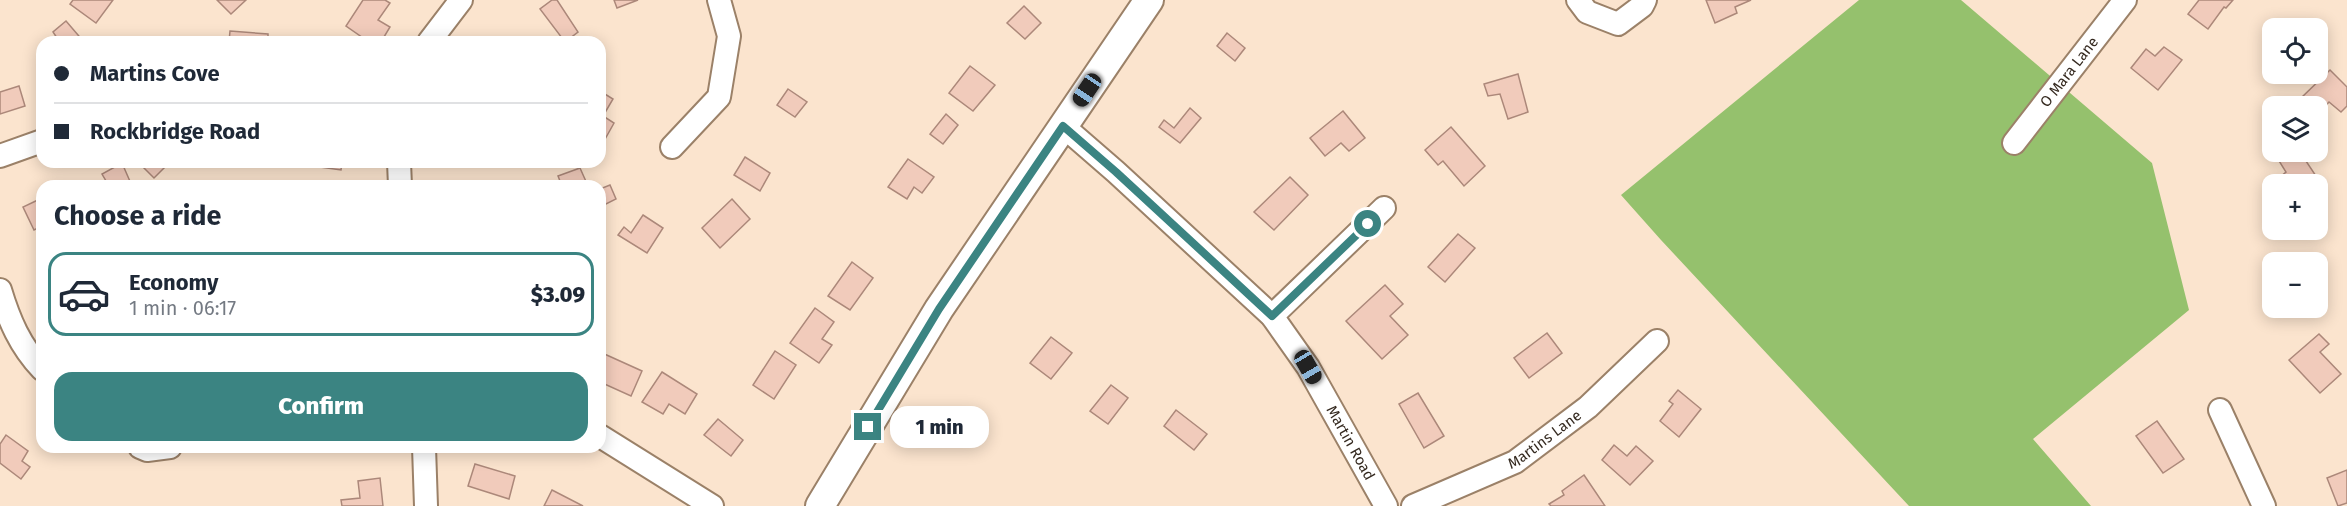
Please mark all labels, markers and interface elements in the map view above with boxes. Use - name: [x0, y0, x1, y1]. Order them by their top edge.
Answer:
- map controls: [2262, 18, 2328, 318]
- button: locate: [2262, 18, 2328, 84]
- street label: O Mara Lane: [2036, 33, 2102, 111]
- text: Martins Cove: [90, 60, 220, 87]
- car: [1069, 70, 1105, 110]
- button: layers: [2262, 96, 2328, 162]
- text: Rockbridge Road: [90, 118, 260, 145]
- button: +: [2262, 174, 2328, 240]
- text: Choose a ride: [54, 200, 221, 232]
- route start: [1354, 210, 1381, 237]
- button: −: [2262, 252, 2328, 318]
- icon: car: [57, 267, 111, 321]
- text: Economy: [129, 269, 218, 296]
- text: $3.09: [531, 281, 585, 308]
- text: 1 min · 06:17: [129, 296, 236, 320]
- car: [1291, 347, 1325, 387]
- button: Confirm: [54, 372, 588, 441]
- street label: Martin Road: [1323, 402, 1379, 483]
- callout: 1 min: [889, 406, 988, 448]
- street label: Martins Lane: [1505, 406, 1585, 473]
- route end: [854, 413, 881, 440]
- text: 1 min: [916, 415, 963, 439]

